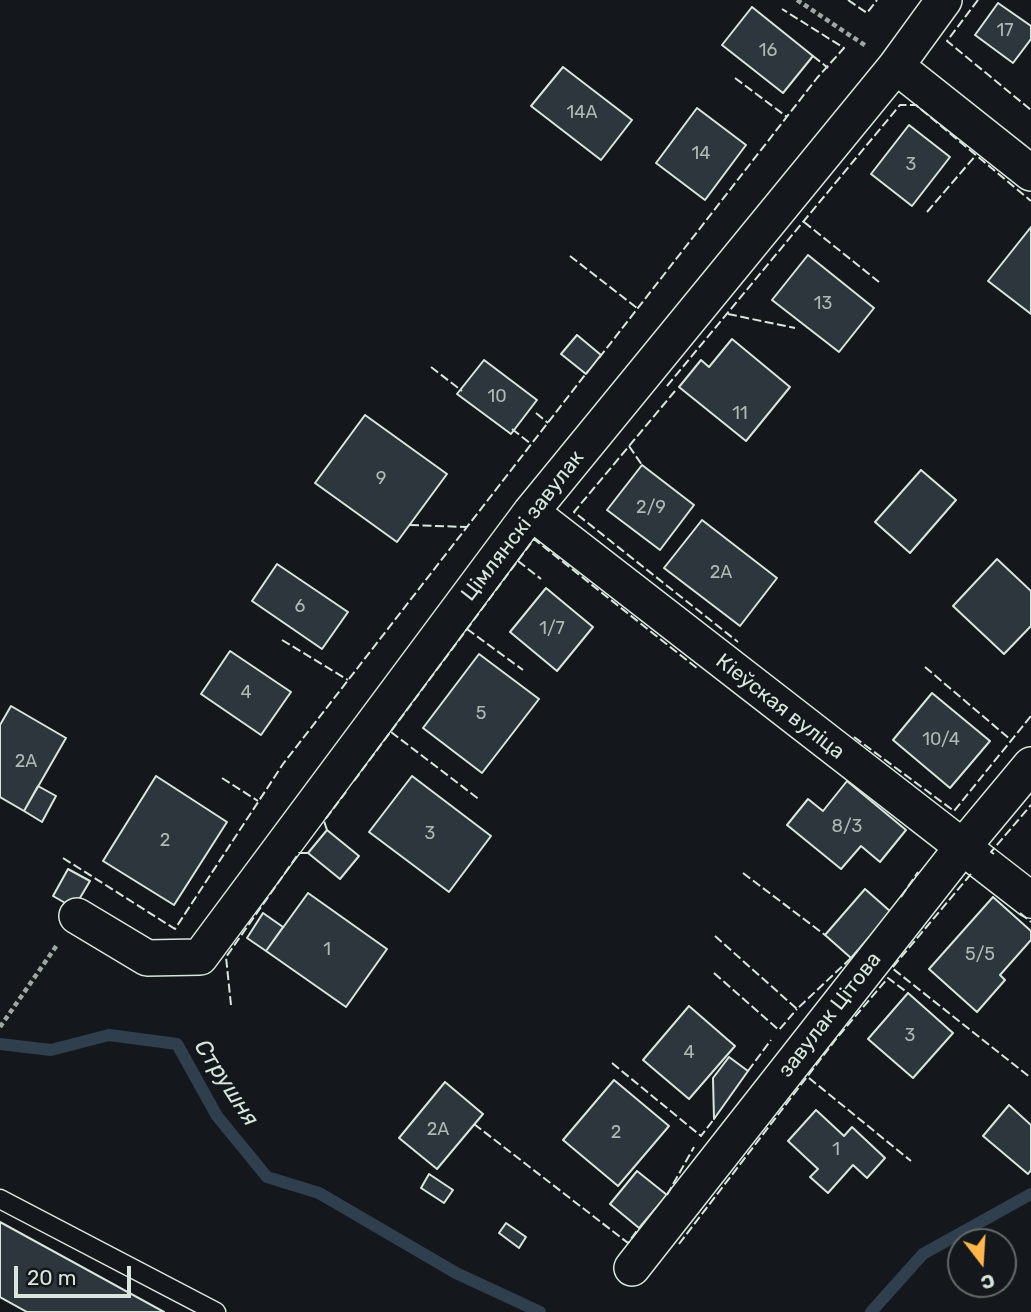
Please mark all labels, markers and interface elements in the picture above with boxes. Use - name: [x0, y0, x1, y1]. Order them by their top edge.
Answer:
- house number: 17: [997, 20, 1013, 42]
- house number: 16: [759, 40, 777, 62]
- house number: 14А: [567, 102, 597, 124]
- house number: 14: [692, 143, 710, 165]
- house number: 3: [906, 154, 916, 176]
- house number: 13: [814, 293, 832, 315]
- house number: 10: [487, 386, 507, 408]
- house number: 11: [732, 403, 748, 425]
- street label: Цімлянскі завулак: [456, 446, 590, 606]
- house number: 9: [376, 468, 386, 490]
- house number: 2/9: [636, 497, 666, 519]
- house number: 2А: [710, 562, 732, 584]
- house number: 6: [295, 596, 305, 618]
- house number: 1/7: [539, 618, 565, 640]
- street label: Кіеўская вуліца: [711, 649, 849, 765]
- house number: 4: [240, 682, 252, 704]
- house number: 5: [476, 703, 486, 725]
- house number: 10/4: [922, 729, 960, 751]
- house number: 2А: [15, 751, 37, 773]
- house number: 8/3: [832, 816, 862, 838]
- house number: 3: [425, 823, 435, 845]
- house number: 2: [160, 830, 170, 852]
- house number: 1: [323, 939, 331, 961]
- house number: 5/5: [965, 944, 995, 966]
- street label: завулак Цітова: [773, 947, 887, 1083]
- house number: 3: [905, 1025, 915, 1047]
- water label: Струшня: [188, 1035, 264, 1131]
- house number: 4: [683, 1042, 695, 1064]
- house number: 2А: [427, 1119, 449, 1141]
- house number: 2: [611, 1122, 621, 1144]
- house number: 1: [832, 1139, 840, 1161]
- north arrow: [947, 1228, 1017, 1298]
- scale bar: [18, 1252, 135, 1296]
- text: 20 m: [27, 1265, 76, 1290]
- text: С: [978, 1269, 997, 1295]

